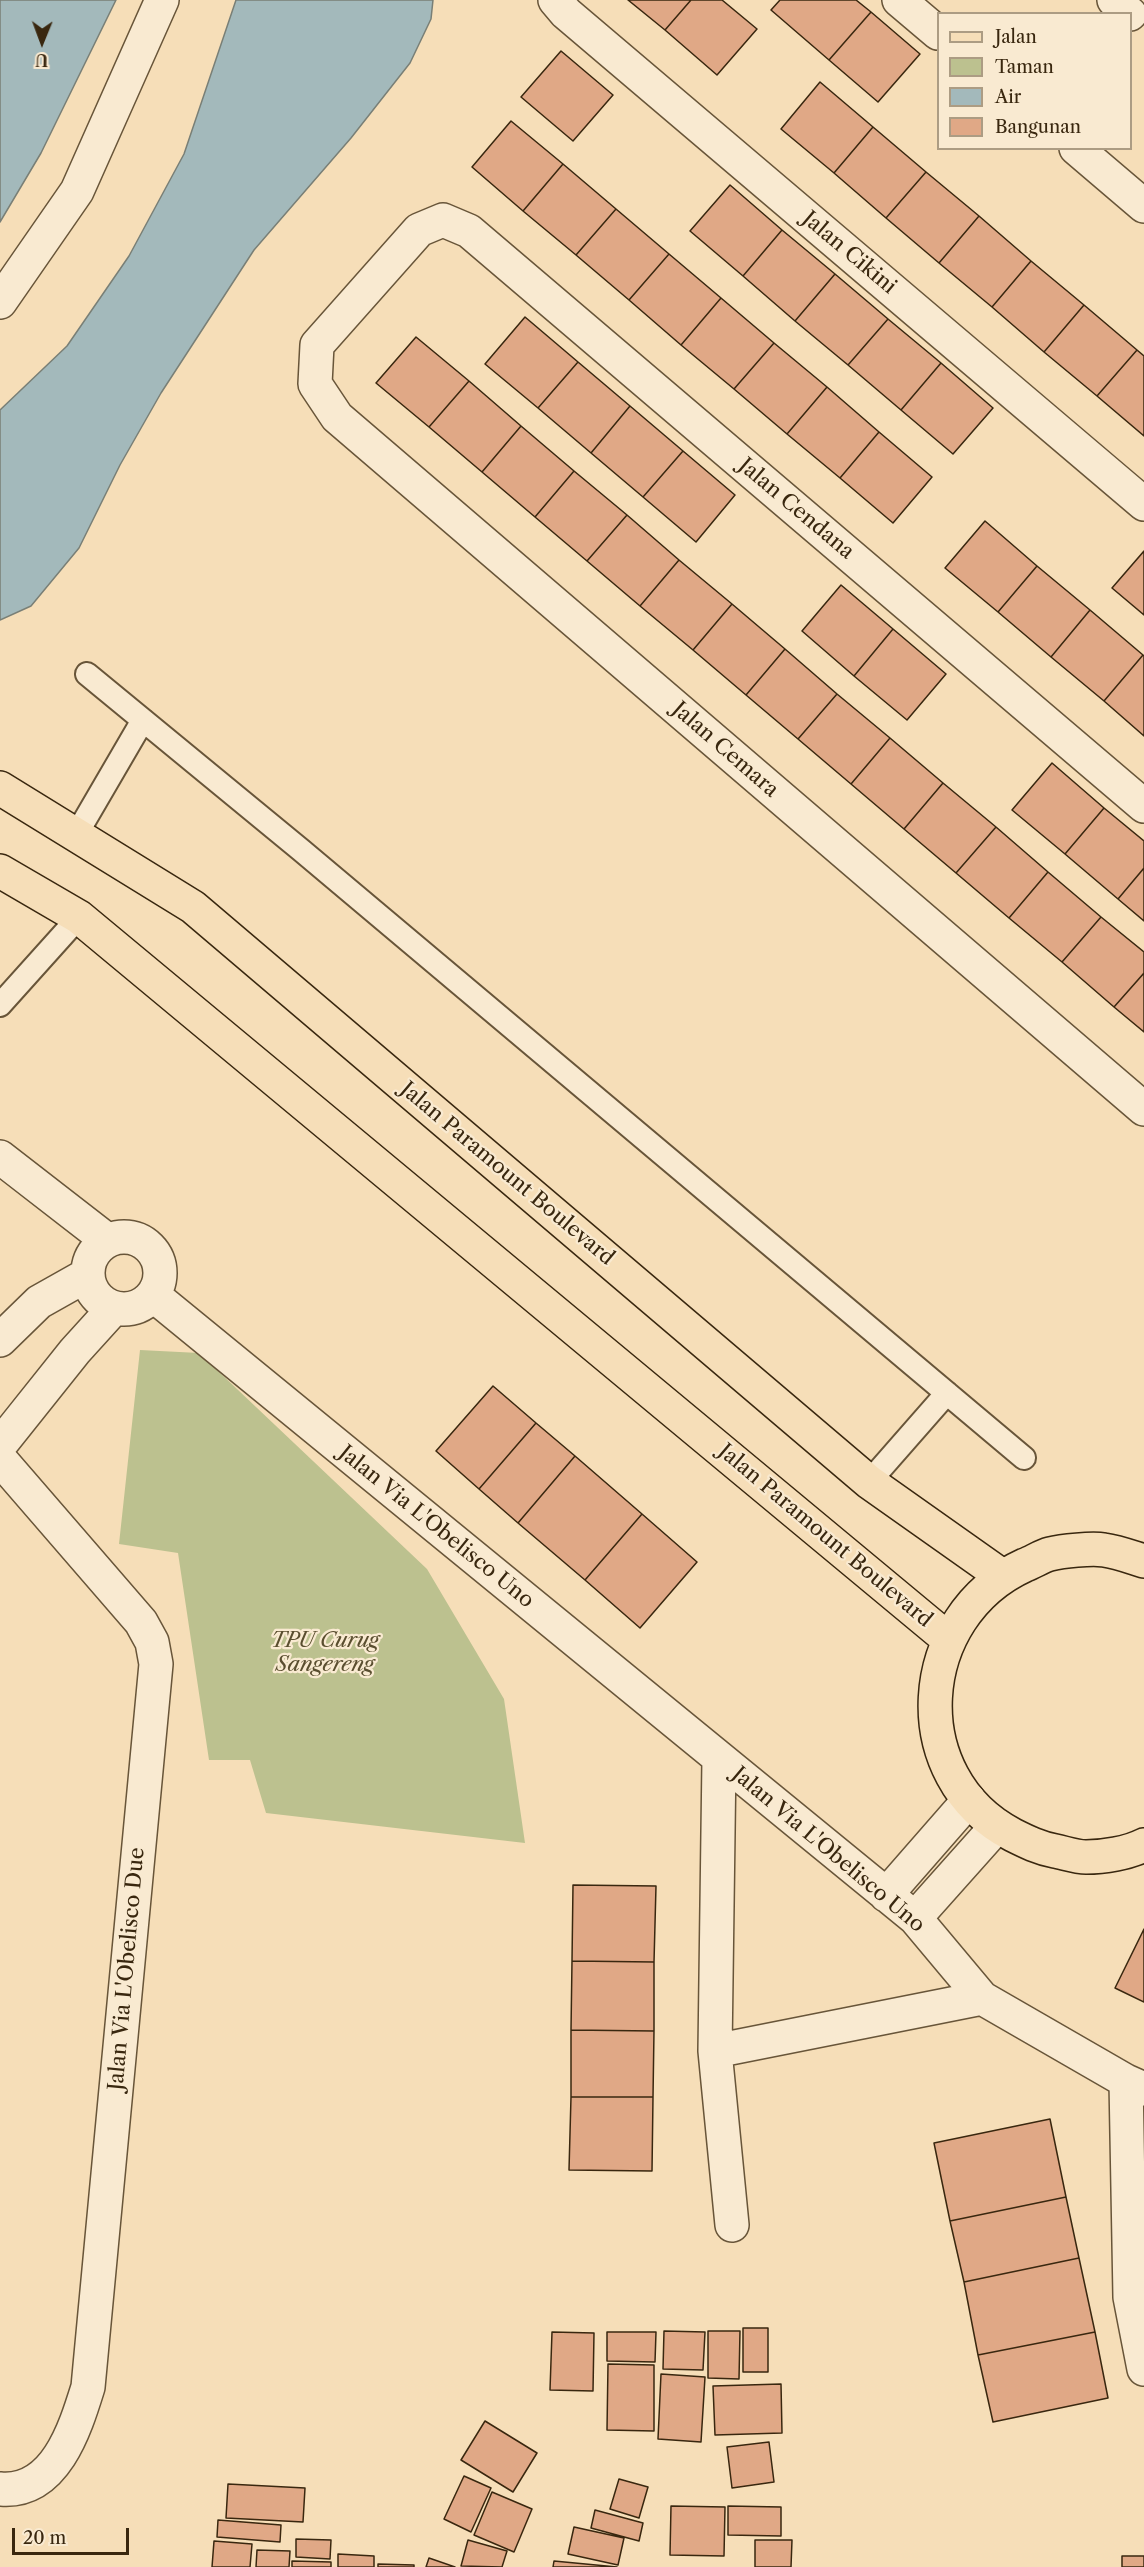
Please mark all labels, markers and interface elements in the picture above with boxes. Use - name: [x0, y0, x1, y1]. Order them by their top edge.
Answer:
- north arrow: [12, 12, 72, 72]
- legend: [937, 12, 1132, 150]
- text: Jalan: [995, 26, 1037, 48]
- text: U: [35, 50, 48, 70]
- text: Taman: [995, 56, 1054, 78]
- text: Air: [995, 86, 1021, 108]
- text: Bangunan: [995, 116, 1081, 138]
- street label: Jalan Cikini: [797, 206, 901, 300]
- street label: Jalan Cendana: [733, 453, 859, 565]
- street label: Jalan Cemara: [667, 697, 783, 803]
- street label: Jalan Paramount Boulevard: [395, 1077, 619, 1271]
- street label: Jalan Paramount Boulevard: [713, 1439, 937, 1633]
- street label: Jalan Via L'Obelisco Uno: [333, 1440, 539, 1614]
- park label: TPU Curug Sangereng: [271, 1628, 379, 1678]
- street label: Jalan Via L'Obelisco Uno: [726, 1762, 930, 1938]
- street label: Jalan Via L'Obelisco Due: [104, 1846, 150, 2092]
- scale bar: [15, 2516, 132, 2554]
- text: 20 m: [23, 2527, 66, 2549]

